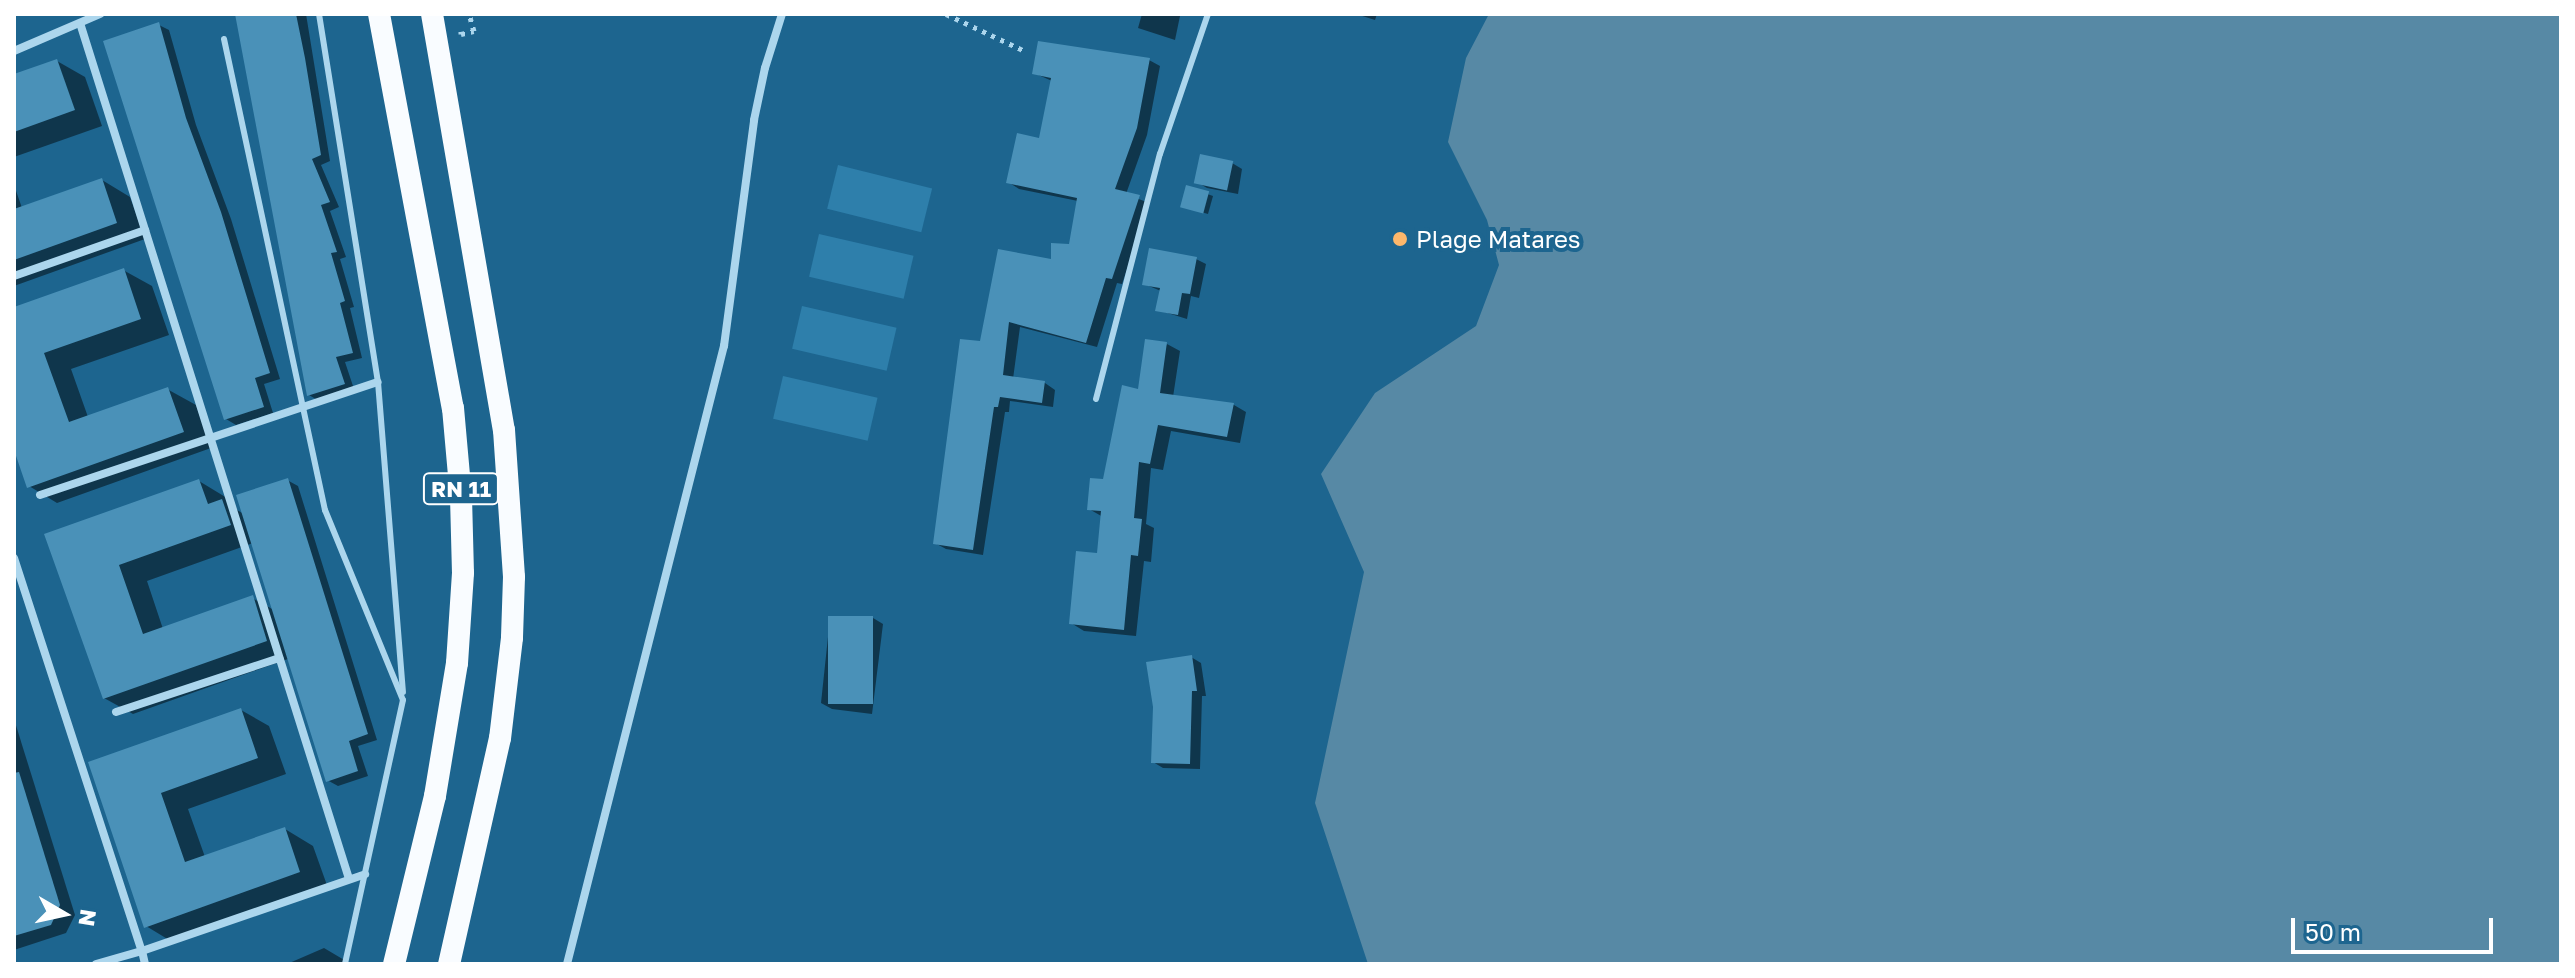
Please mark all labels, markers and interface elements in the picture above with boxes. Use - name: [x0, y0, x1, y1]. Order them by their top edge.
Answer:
- place label: Plage Matares: [1416, 225, 1581, 253]
- marker: Plage Matares: [1391, 230, 1409, 248]
- road number: RN 11: [421, 471, 501, 507]
- north arrow: [24, 874, 104, 954]
- scale bar: [2295, 902, 2497, 952]
- text: N: [74, 907, 103, 928]
- text: 50 m: [2305, 917, 2361, 946]

